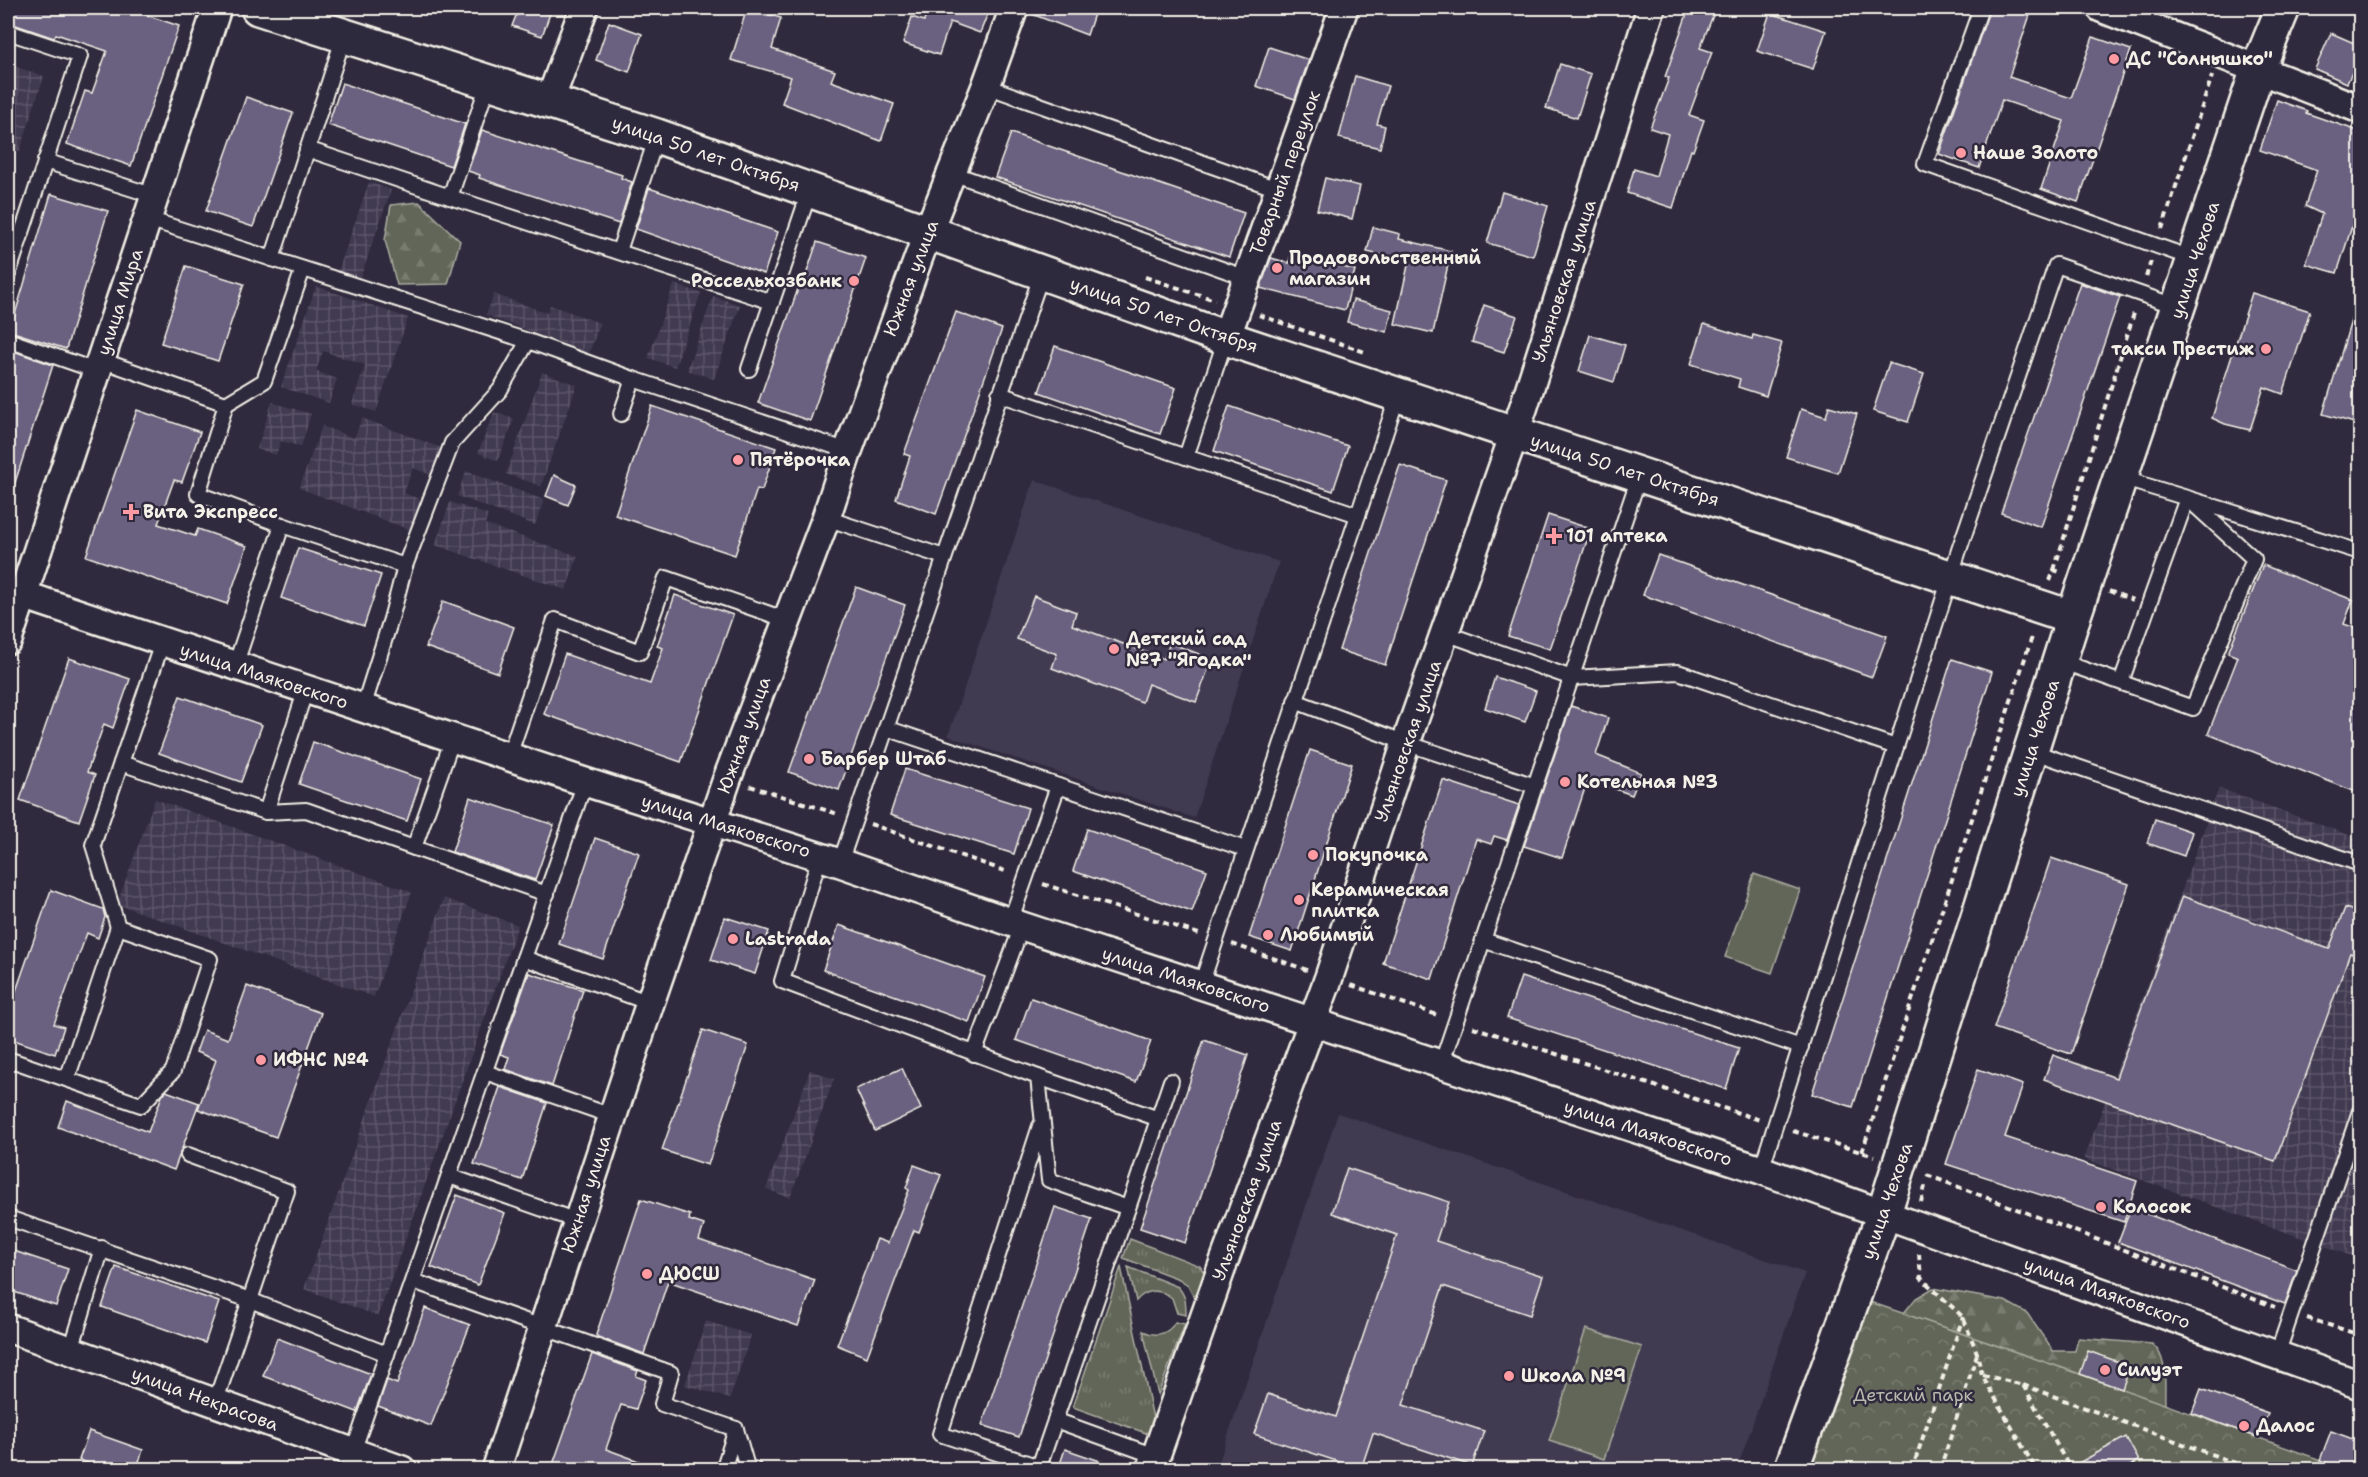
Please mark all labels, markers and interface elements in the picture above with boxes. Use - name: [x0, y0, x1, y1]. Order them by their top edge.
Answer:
- place label: ДС "Солнышко": [2126, 47, 2273, 71]
- marker: ДС "Солнышко": [2107, 52, 2121, 66]
- street label: Товарный переулок: [1244, 87, 1326, 259]
- street label: улица 50 лет Октября: [609, 111, 803, 197]
- place label: Наше Золото: [1973, 141, 2098, 165]
- marker: Наше Золото: [1954, 146, 1968, 160]
- street label: Ульяновская улица: [1526, 196, 1602, 366]
- street label: улица Чехова: [2165, 198, 2225, 322]
- street label: Южная улица: [878, 216, 944, 340]
- street label: улица Мира: [91, 246, 149, 358]
- place label: Продовольственный магазин: [1289, 246, 1482, 291]
- marker: Продовольственный магазин: [1270, 261, 1284, 275]
- place label: Россельхозбанк: [691, 269, 842, 293]
- street label: улица 50 лет Октября: [1067, 272, 1261, 358]
- marker: Россельхозбанк: [847, 274, 861, 288]
- place label: такси Престиж: [2111, 337, 2255, 361]
- marker: такси Престиж: [2259, 342, 2273, 356]
- street label: улица 50 лет Октября: [1527, 428, 1723, 512]
- place label: Пятёрочка: [750, 448, 851, 472]
- marker: Пятёрочка: [731, 453, 745, 467]
- place label: Вита Экспресс: [143, 500, 278, 524]
- marker: Вита Экспресс: [124, 505, 138, 519]
- place label: 101 аптека: [1566, 524, 1668, 548]
- marker: 101 аптека: [1547, 529, 1561, 543]
- place label: Детский сад №7 "Ягодка": [1126, 627, 1252, 672]
- street label: улица Маяковского: [177, 637, 351, 715]
- marker: Детский сад №7 "Ягодка": [1107, 642, 1121, 656]
- street label: Ульяновская улица: [1369, 657, 1447, 825]
- street label: Южная улица: [712, 673, 776, 797]
- street label: улица Чехова: [2005, 676, 2065, 800]
- place label: Барбер Штаб: [821, 747, 946, 771]
- marker: Барбер Штаб: [802, 752, 816, 766]
- place label: Котельная №3: [1577, 770, 1718, 794]
- marker: Котельная №3: [1558, 775, 1572, 789]
- street label: улица Маяковского: [639, 789, 813, 863]
- place label: Покупочка: [1325, 843, 1429, 867]
- marker: Покупочка: [1306, 848, 1320, 862]
- place label: Керамическая плитка: [1311, 878, 1449, 923]
- marker: Керамическая плитка: [1292, 893, 1306, 907]
- place label: Любимый: [1280, 923, 1375, 947]
- place label: Lastrada: [745, 927, 832, 951]
- marker: Любимый: [1261, 928, 1275, 942]
- marker: Lastrada: [726, 932, 740, 946]
- street label: улица Маяковского: [1099, 941, 1273, 1019]
- place label: ИФНС №4: [273, 1048, 369, 1072]
- marker: ИФНС №4: [254, 1053, 268, 1067]
- street label: улица Маяковского: [1561, 1094, 1735, 1172]
- street label: Ульяновская улица: [1207, 1116, 1287, 1284]
- street label: Южная улица: [556, 1132, 616, 1256]
- street label: улица Чехова: [1856, 1139, 1918, 1263]
- place label: Колосок: [2113, 1195, 2191, 1219]
- marker: Колосок: [2094, 1200, 2108, 1214]
- street label: улица Маяковского: [2020, 1252, 2194, 1334]
- place label: ДЮСШ: [659, 1262, 720, 1286]
- marker: ДЮСШ: [640, 1267, 654, 1281]
- place label: Силуэт: [2117, 1358, 2183, 1382]
- street label: улица Некрасова: [128, 1361, 282, 1437]
- marker: Силуэт: [2098, 1363, 2112, 1377]
- place label: Школа №9: [1521, 1364, 1626, 1388]
- marker: Школа №9: [1502, 1369, 1516, 1383]
- park label: Детский парк: [1853, 1383, 1974, 1407]
- place label: Далос: [2256, 1414, 2315, 1438]
- marker: Далос: [2237, 1419, 2251, 1433]

